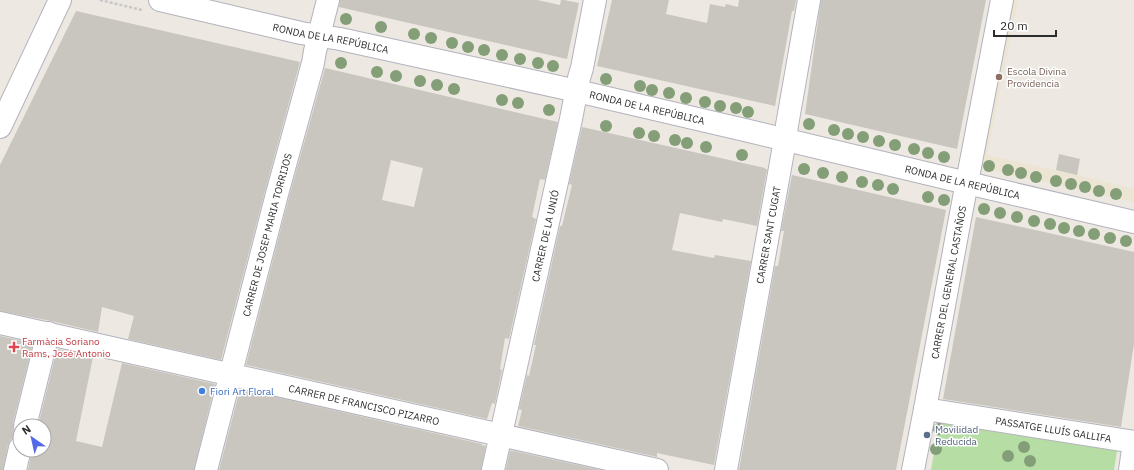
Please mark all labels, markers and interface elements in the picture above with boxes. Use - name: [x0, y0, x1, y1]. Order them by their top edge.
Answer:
- scale bar: [994, 12, 1056, 38]
- text: 20 m: [1000, 18, 1028, 33]
- street label: RONDA DE LA REPÚBLICA: [271, 20, 391, 56]
- place label: Escola Divina Providencia: [1007, 65, 1067, 90]
- marker: Escola Divina Providencia: [994, 72, 1004, 82]
- street label: RONDA DE LA REPÚBLICA: [588, 88, 707, 127]
- street label: CARRER DE JOSEP MARIA TORRIJOS: [239, 151, 295, 318]
- street label: RONDA DE LA REPÚBLICA: [904, 162, 1022, 202]
- street label: CARRER SANT CUGAT: [753, 185, 783, 285]
- street label: CARRER DE LA UNIÓ: [529, 188, 562, 283]
- street label: CARRER DEL GENERAL CASTAÑOS: [928, 204, 969, 360]
- place label: Farmàcia Soriano Rams, José Antonio: [22, 335, 111, 360]
- marker: Farmàcia Soriano Rams, José Antonio: [9, 342, 19, 352]
- street label: CARRER DE FRANCISCO PIZARRO: [287, 381, 441, 428]
- place label: Fiori Art Floral: [210, 385, 274, 398]
- marker: Fiori Art Floral: [197, 386, 207, 396]
- street label: PASSATGE LLUÍS GALLIFA: [994, 414, 1113, 445]
- north arrow: [12, 418, 52, 458]
- text: N: [19, 422, 34, 438]
- place label: Movilidad Reducida: [935, 423, 978, 448]
- marker: Movilidad Reducida: [922, 430, 932, 440]

